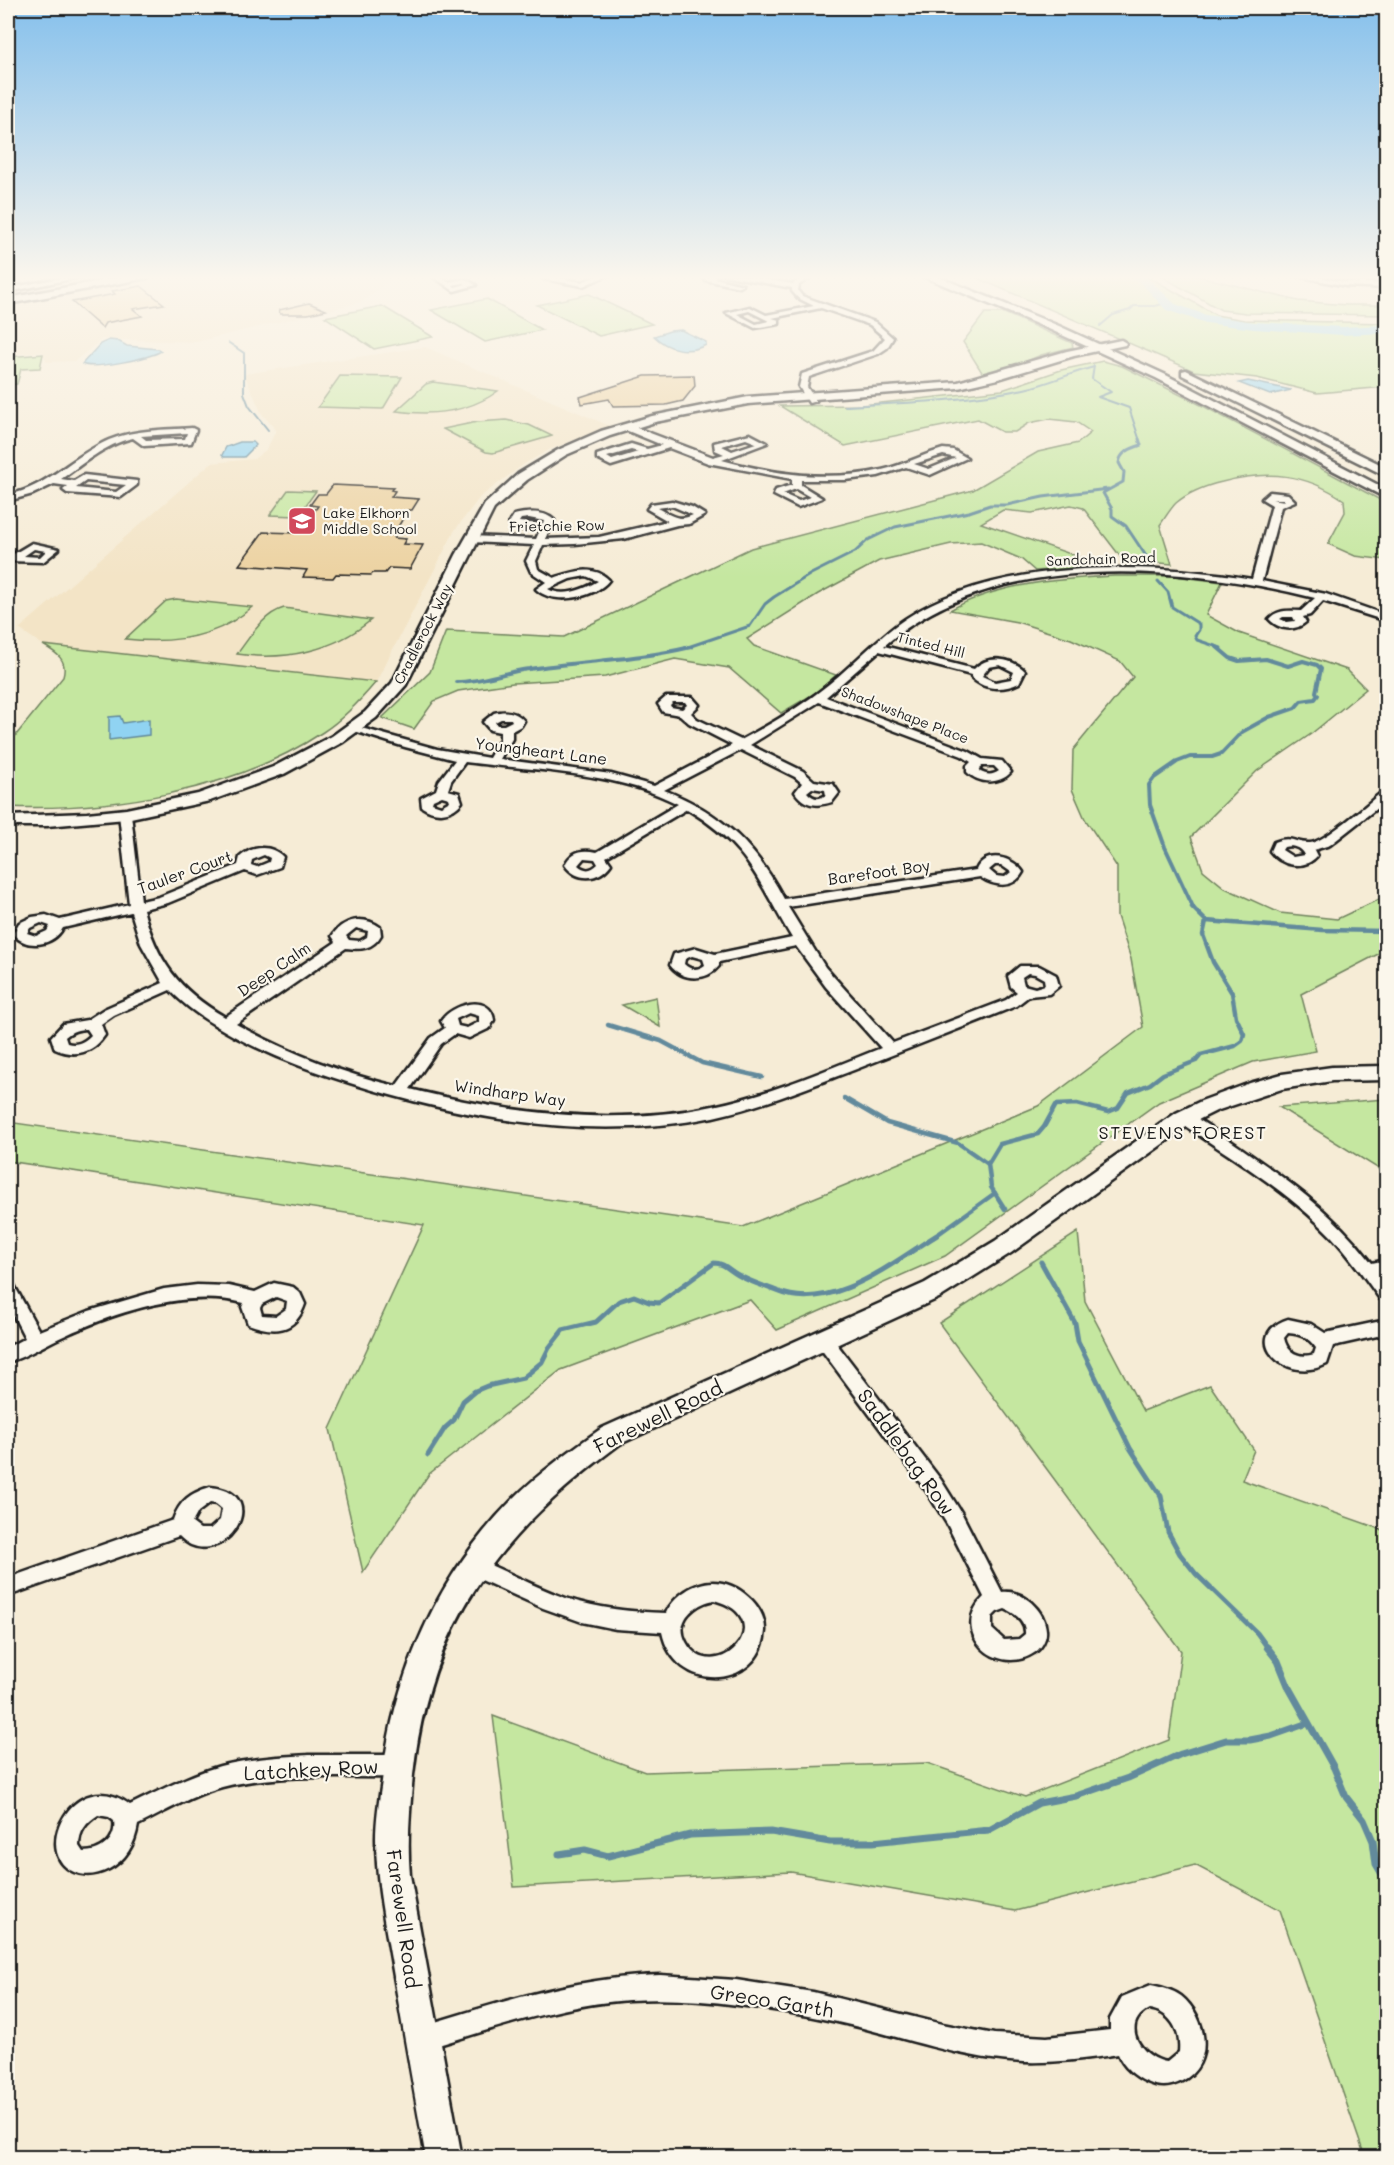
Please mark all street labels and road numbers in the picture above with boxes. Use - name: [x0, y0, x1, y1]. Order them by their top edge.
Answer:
- street label: Frietchie Row: [509, 515, 605, 536]
- street label: Sandchain Road: [1046, 547, 1156, 570]
- street label: Cradlerock Way: [389, 580, 456, 687]
- street label: Tinted Hill: [895, 627, 967, 662]
- street label: Shadowshape Place: [839, 681, 972, 748]
- street label: Youngheart Lane: [474, 732, 608, 769]
- street label: Tauler Court: [135, 845, 235, 898]
- street label: Barefoot Boy: [826, 854, 931, 889]
- street label: Deep Calm: [233, 936, 314, 1001]
- street label: Windharp Way: [453, 1074, 567, 1111]
- street label: Farewell Road: [589, 1374, 726, 1459]
- street label: Saddlebag Row: [852, 1383, 961, 1520]
- street label: Latchkey Row: [243, 1752, 379, 1786]
- street label: Farewell Road: [381, 1848, 427, 1990]
- street label: Greco Garth: [709, 1977, 836, 2023]

